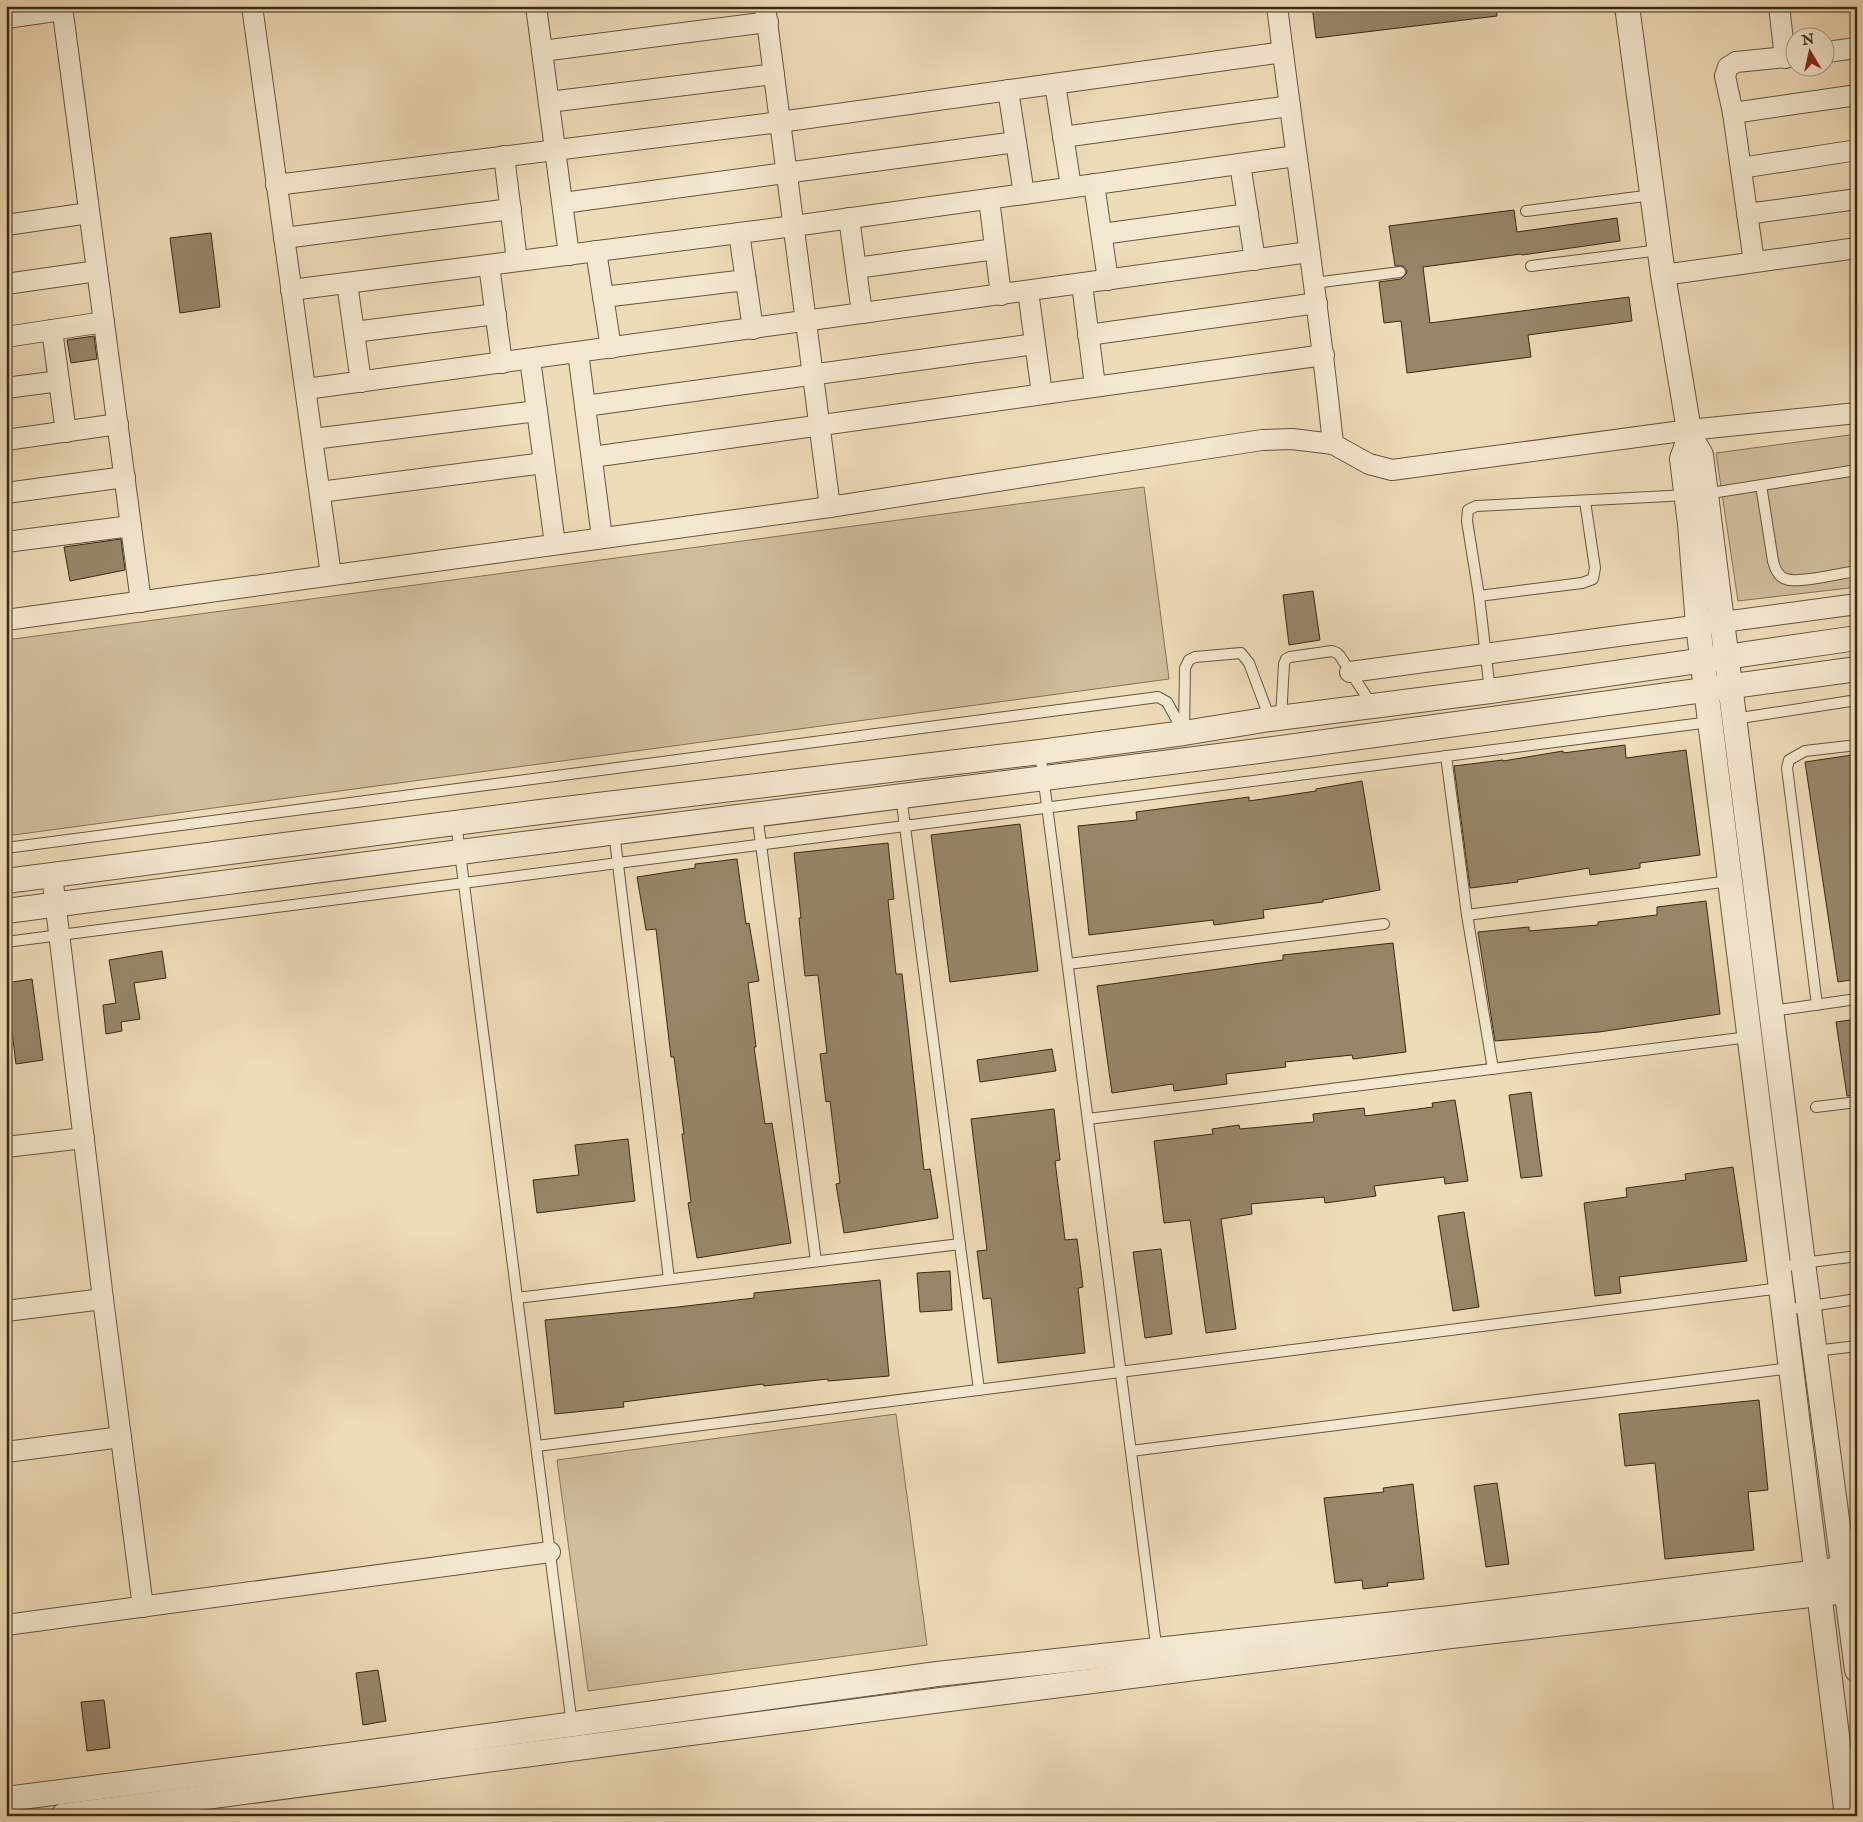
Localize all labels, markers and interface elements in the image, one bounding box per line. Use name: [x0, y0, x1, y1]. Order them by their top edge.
north arrow: [1786, 28, 1836, 78]
text: N: [1800, 30, 1816, 50]

